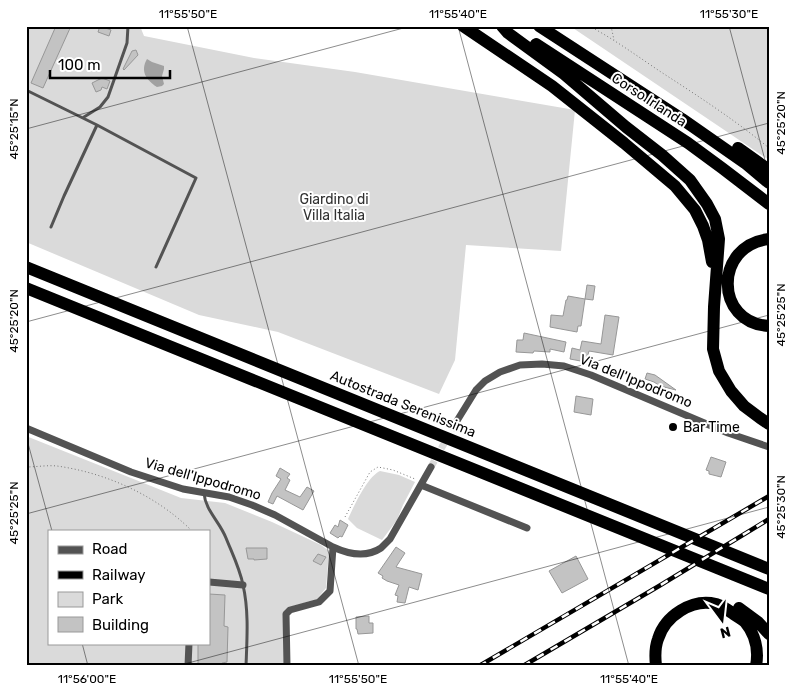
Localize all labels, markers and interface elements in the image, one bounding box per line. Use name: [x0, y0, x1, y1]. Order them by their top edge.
text: 11°55'50"E: [159, 7, 217, 21]
text: 11°55'40"E: [429, 7, 487, 21]
text: 11°55'30"E: [700, 7, 758, 21]
scale bar: [50, 48, 170, 80]
text: 100 m: [58, 56, 100, 74]
street label: Corso Irlanda: [608, 69, 690, 131]
text: 45°25'20"N: [774, 91, 788, 155]
text: 45°25'15"N: [7, 98, 21, 160]
park label: Giardino di Villa Italia: [299, 191, 369, 224]
text: 45°25'25"N: [774, 283, 788, 347]
text: 45°25'20"N: [7, 289, 21, 353]
street label: Via dell'Ippodromo: [577, 351, 695, 411]
street label: Autostrada Serenissima: [328, 367, 478, 441]
place label: Bar Time: [683, 419, 740, 436]
marker: Bar Time: [667, 421, 679, 433]
street label: Via dell'Ippodromo: [143, 454, 263, 504]
text: 45°25'30"N: [774, 475, 788, 539]
text: 45°25'25"N: [7, 481, 21, 545]
legend: [48, 530, 210, 644]
text: Road: [92, 540, 128, 558]
text: Railway: [92, 566, 146, 584]
text: Park: [92, 590, 123, 608]
north arrow: [698, 594, 748, 644]
text: Building: [92, 616, 149, 634]
text: N: [718, 623, 732, 642]
text: 11°56'00"E: [58, 672, 116, 686]
text: 11°55'50"E: [329, 672, 387, 686]
text: 11°55'40"E: [600, 672, 658, 686]

